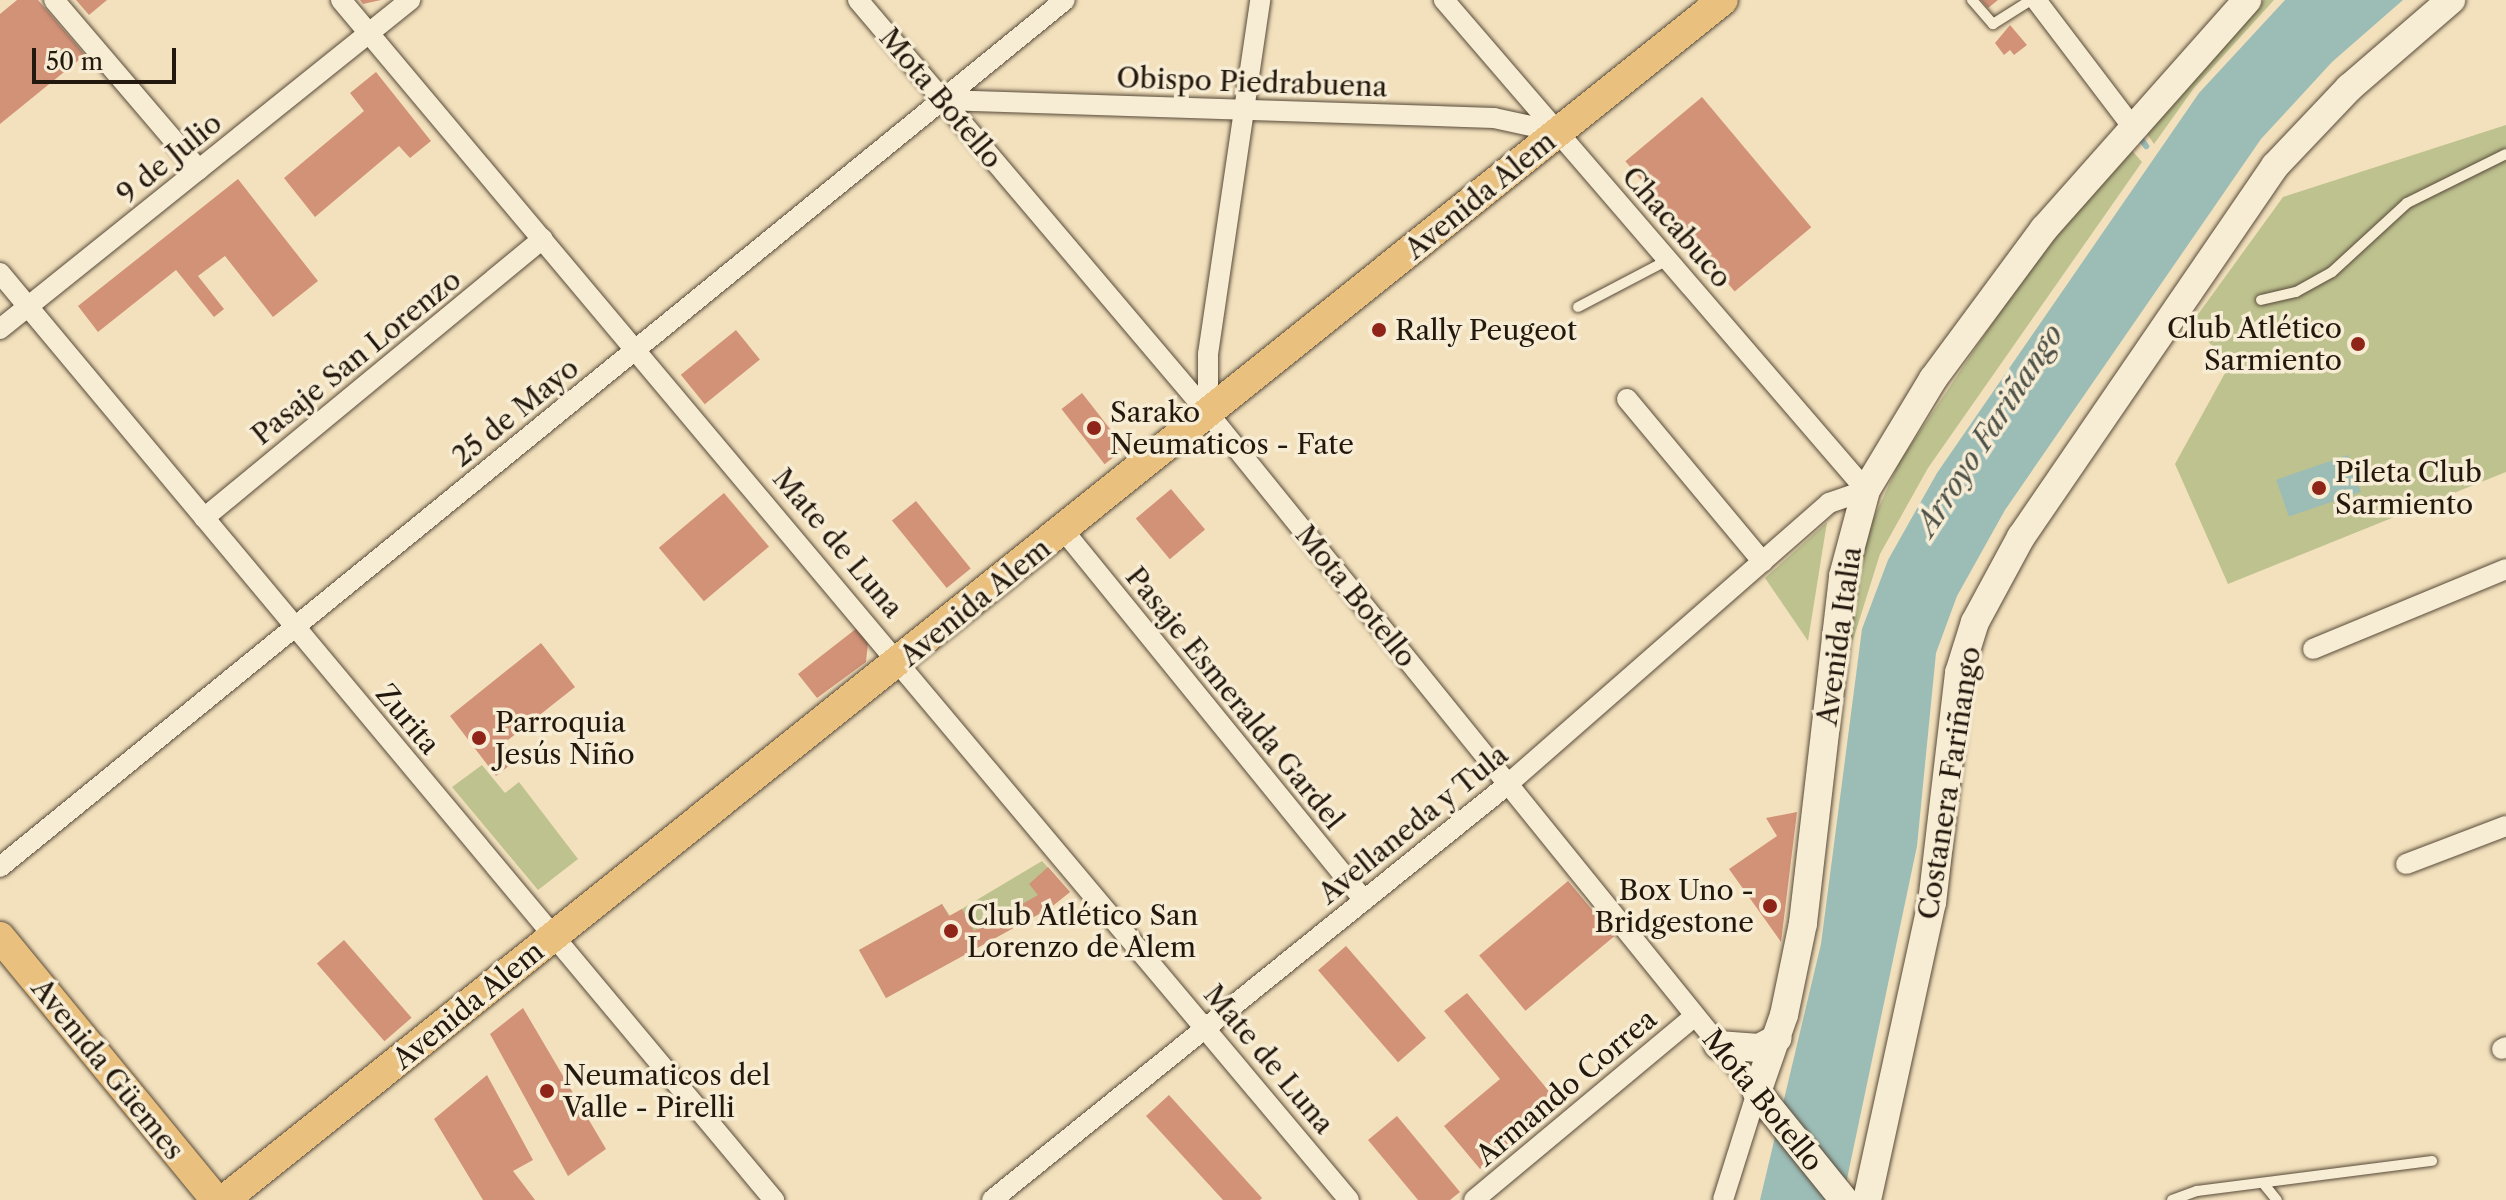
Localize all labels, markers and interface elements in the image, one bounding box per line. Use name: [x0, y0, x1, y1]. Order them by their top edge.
street label: Mota Botello: [873, 21, 1009, 175]
scale bar: [36, 32, 180, 82]
text: 50 m: [46, 47, 103, 76]
street label: Obispo Piedrabuena: [1116, 60, 1388, 104]
street label: 9 de Julio: [110, 106, 228, 210]
street label: Avenida Alem: [1397, 124, 1563, 266]
street label: Chacabuco: [1615, 160, 1739, 294]
street label: Pasaje San Lorenzo: [245, 262, 467, 452]
place label: Club Atlético Sarmiento: [2166, 311, 2342, 377]
place label: Rally Peugeot: [1395, 313, 1578, 347]
water label: Arroyo Fariñango: [1908, 318, 2072, 542]
marker: Rally Peugeot: [1370, 321, 1388, 339]
marker: Club Atlético Sarmiento: [2349, 335, 2367, 353]
street label: 25 de Mayo: [445, 351, 585, 473]
place label: Sarako Neumaticos - Fate: [1110, 395, 1354, 461]
marker: Sarako Neumaticos - Fate: [1085, 419, 1103, 437]
place label: Pileta Club Sarmiento: [2335, 455, 2482, 521]
street label: Mate de Luna: [766, 462, 910, 624]
marker: Pileta Club Sarmiento: [2310, 479, 2328, 497]
street label: Mota Botello: [1289, 518, 1423, 674]
street label: Avenida Alem: [892, 531, 1058, 673]
street label: Avenida Italia: [1810, 544, 1868, 728]
street label: Pasaje Esmeralda Gardel: [1119, 560, 1351, 836]
street label: Costanera Fariñango: [1911, 644, 1987, 922]
street label: Zurita: [369, 677, 447, 761]
place label: Parroquia Jesús Niño: [495, 705, 635, 771]
marker: Parroquia Jesús Niño: [470, 729, 488, 747]
street label: Avellaneda y Tula: [1311, 737, 1515, 911]
place label: Box Uno - Bridgestone: [1595, 873, 1754, 939]
marker: Box Uno - Bridgestone: [1761, 897, 1779, 915]
place label: Club Atlético San Lorenzo de Alem: [967, 898, 1200, 964]
marker: Club Atlético San Lorenzo de Alem: [942, 922, 960, 940]
street label: Avenida Alem: [385, 934, 551, 1076]
street label: Avenida Güemes: [25, 972, 191, 1166]
street label: Mate de Luna: [1197, 978, 1341, 1140]
street label: Armando Correa: [1469, 1002, 1663, 1172]
street label: Mota Botello: [1696, 1022, 1830, 1178]
place label: Neumaticos del Valle - Pirelli: [563, 1058, 770, 1124]
marker: Neumaticos del Valle - Pirelli: [538, 1082, 556, 1100]

